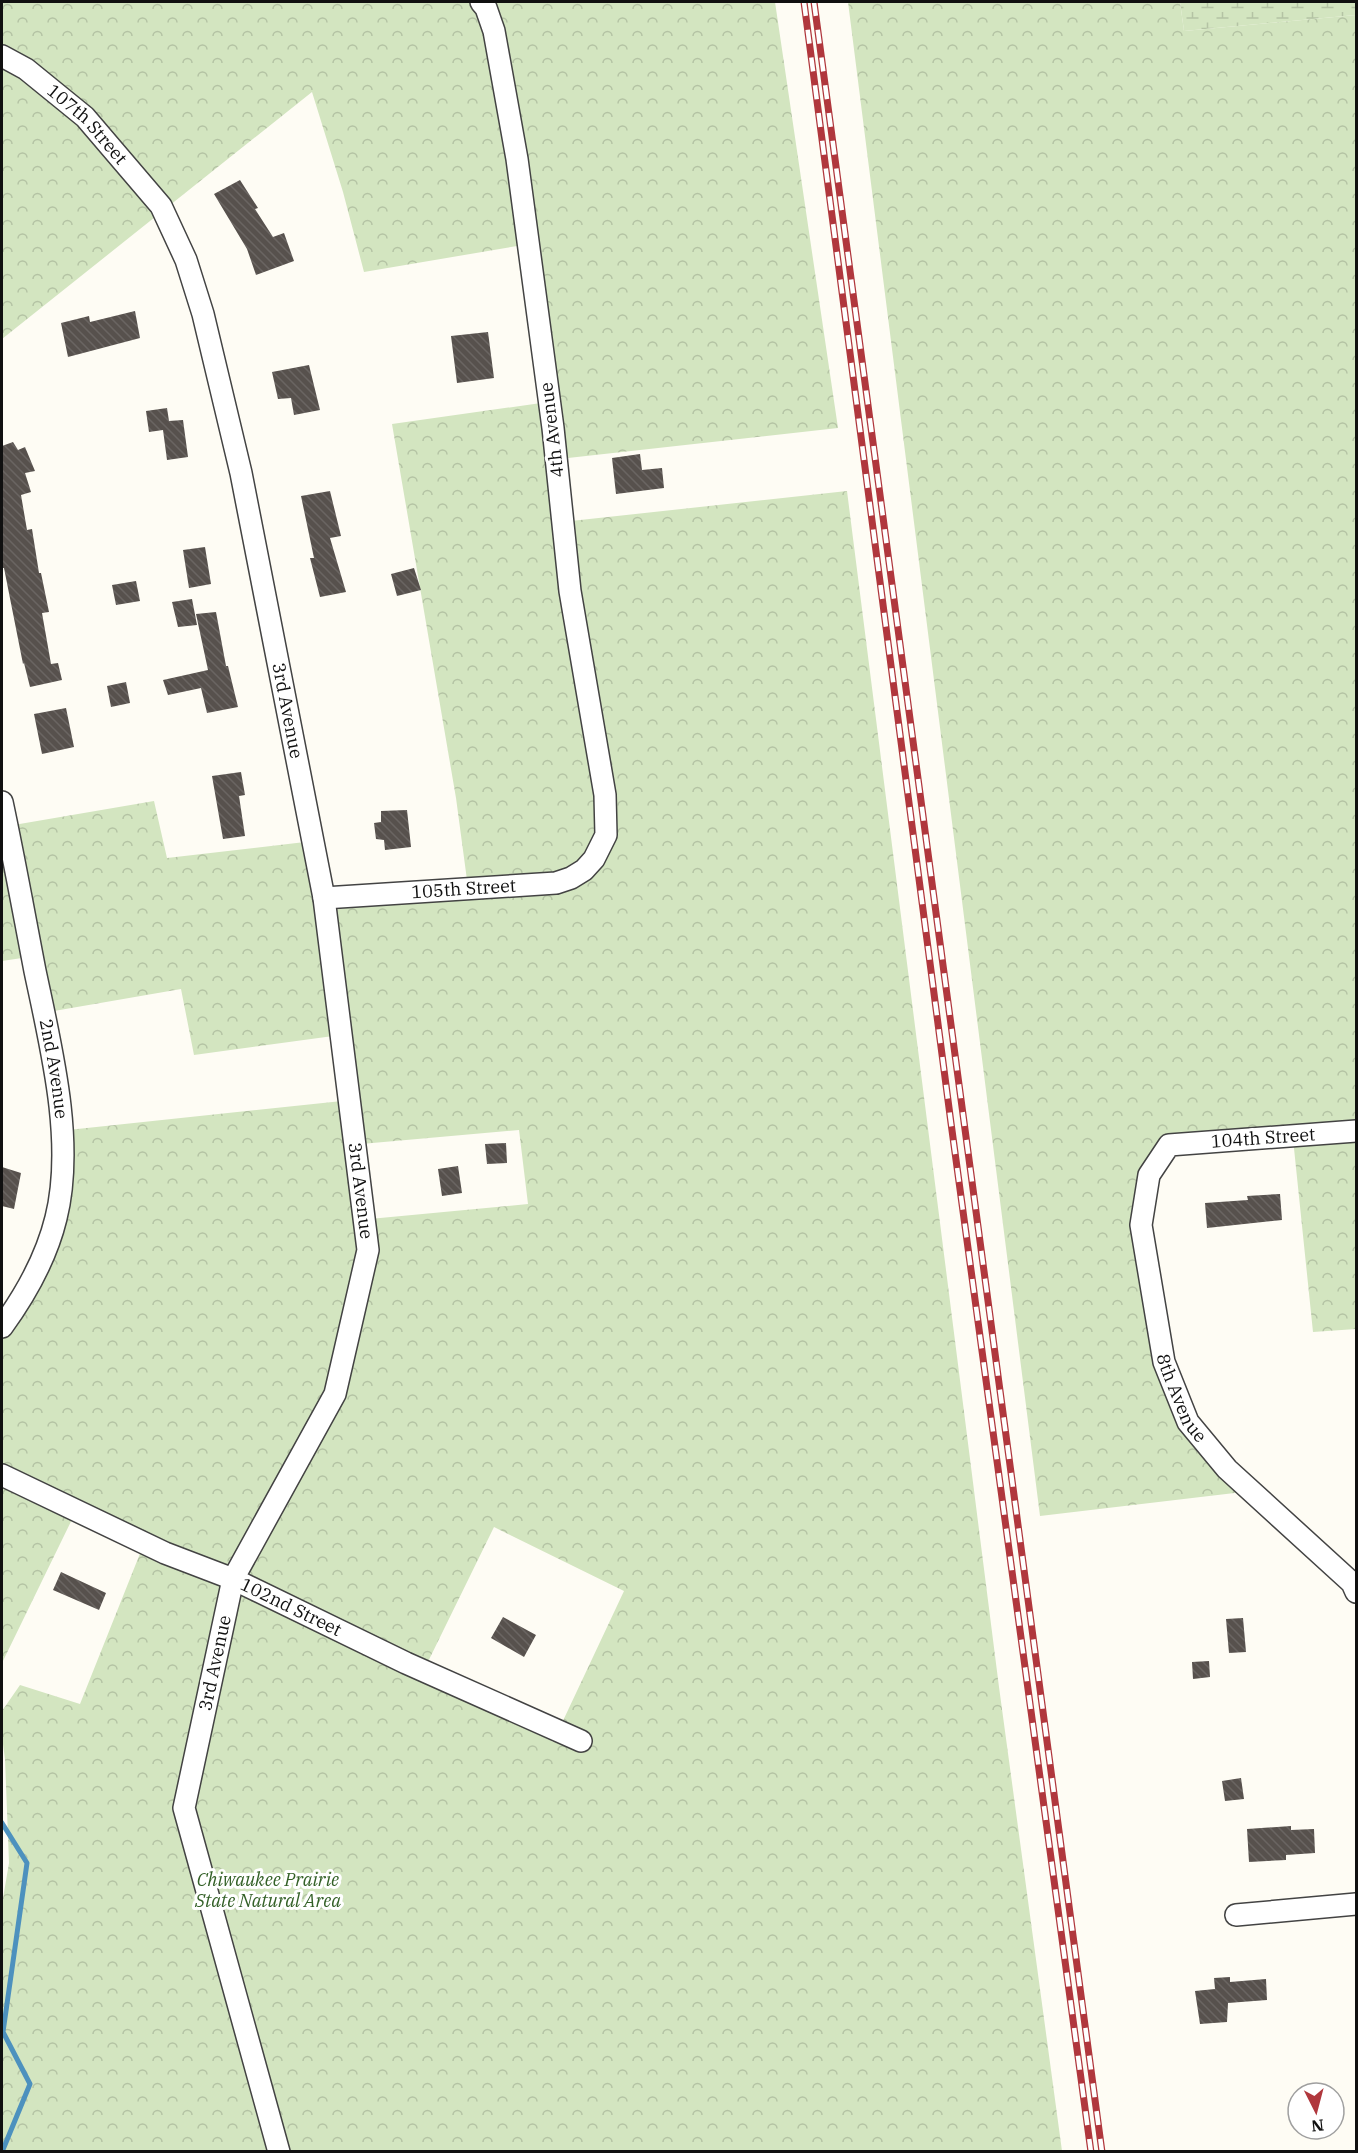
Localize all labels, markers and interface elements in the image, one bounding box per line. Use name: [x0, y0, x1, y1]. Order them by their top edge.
street label: 107th Street: [43, 79, 132, 169]
street label: 4th Avenue: [534, 381, 569, 479]
street label: 3rd Avenue: [267, 660, 308, 760]
street label: 105th Street: [411, 874, 517, 903]
street label: 2nd Avenue: [35, 1017, 73, 1120]
street label: 104th Street: [1210, 1122, 1316, 1153]
street label: 3rd Avenue: [344, 1141, 379, 1240]
street label: 8th Avenue: [1152, 1352, 1212, 1447]
street label: 102nd Street: [237, 1572, 346, 1641]
street label: 3rd Avenue: [193, 1613, 236, 1713]
park label: Chiwaukee Prairie State Natural Area: [194, 1868, 341, 1912]
north arrow: [1286, 2081, 1346, 2141]
text: N: [1310, 2115, 1325, 2137]

